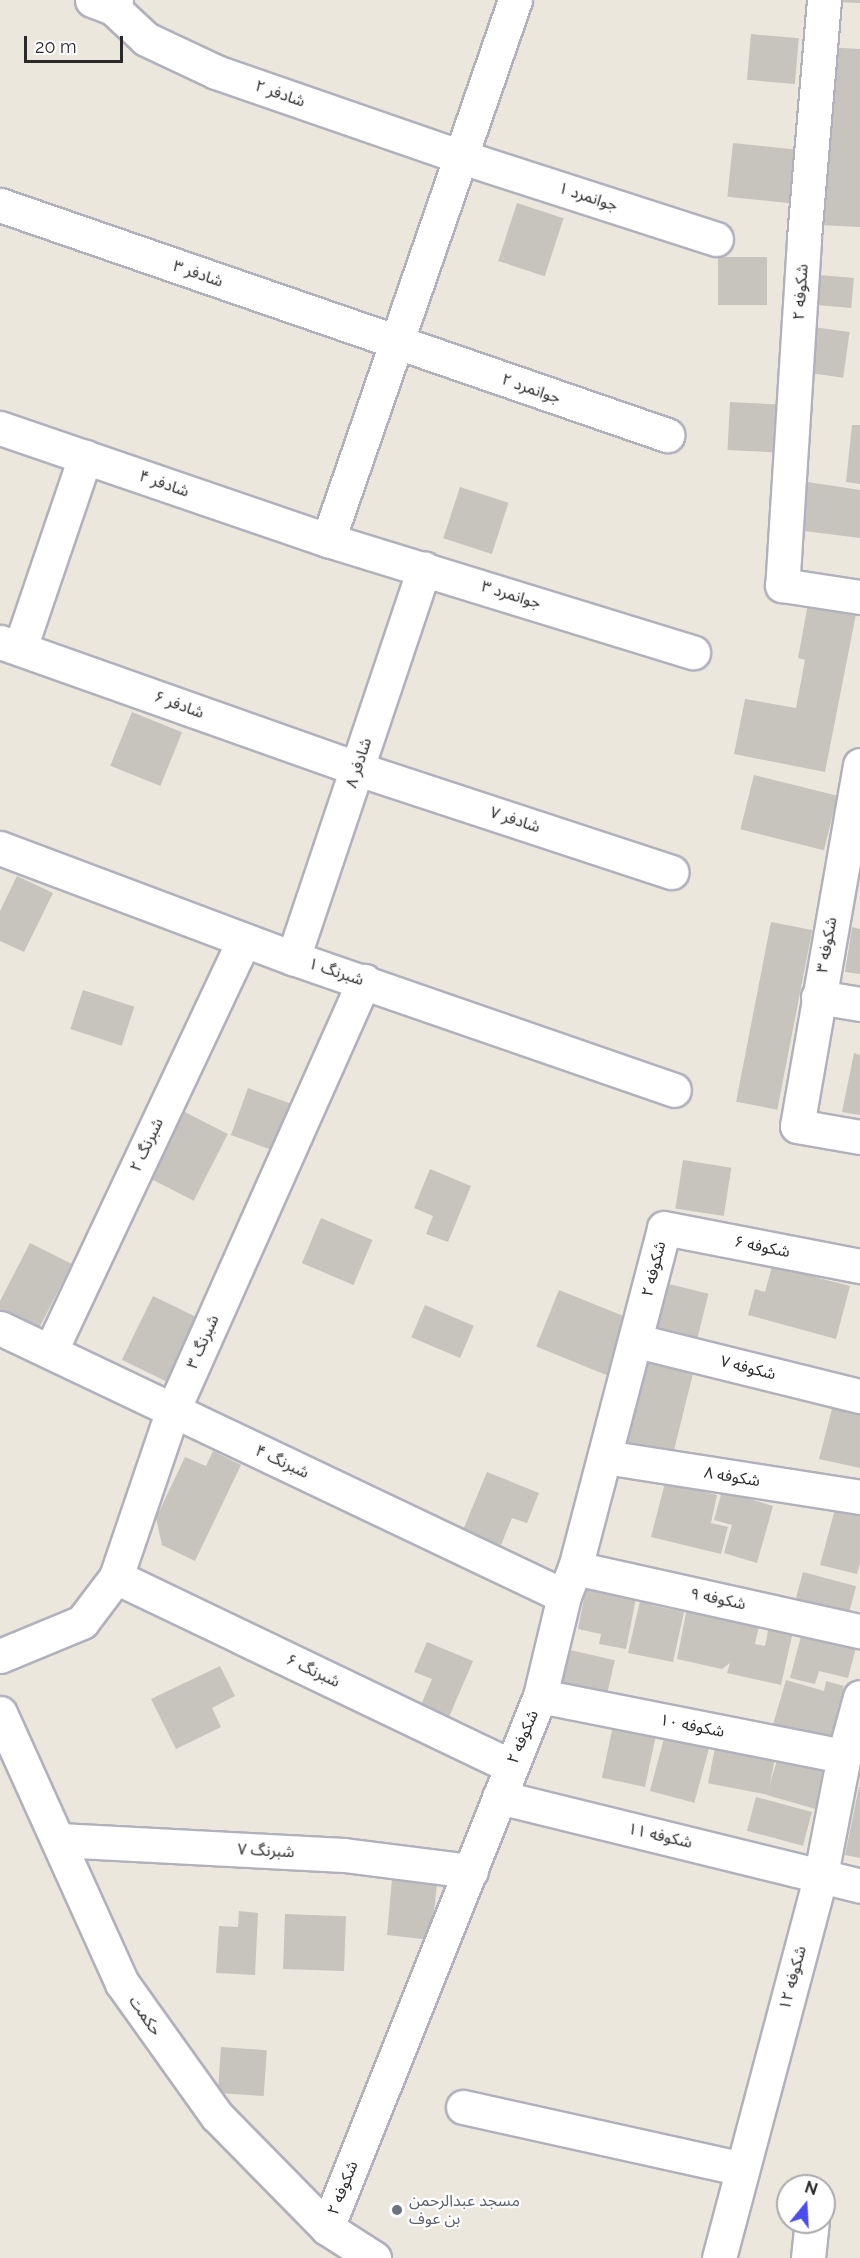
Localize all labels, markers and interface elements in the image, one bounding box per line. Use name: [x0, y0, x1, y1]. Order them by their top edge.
scale bar: [27, 24, 126, 62]
text: 20 m: [35, 36, 77, 57]
street label: شادفر ۲: [253, 77, 307, 111]
street label: جوانمرد ۱: [556, 178, 620, 216]
street label: شادفر ۳: [171, 257, 225, 291]
street label: شکوفه ۲: [789, 263, 813, 321]
street label: جوانمرد ۲: [499, 370, 563, 408]
street label: شادفر ۴: [137, 467, 191, 501]
street label: جوانمرد ۳: [479, 577, 543, 613]
street label: شادفر ۶: [151, 687, 207, 723]
street label: شادفر ۸: [342, 736, 376, 790]
street label: شادفر ۷: [488, 803, 542, 837]
street label: شکوفه ۳: [813, 916, 841, 974]
street label: شبرنگ ۱: [306, 954, 366, 990]
street label: شبرنگ ۲: [126, 1115, 168, 1175]
street label: شکوفه ۶: [732, 1232, 792, 1262]
street label: شکوفه ۲: [638, 1239, 670, 1299]
street label: شبرنگ ۳: [183, 1312, 223, 1372]
street label: شکوفه ۷: [718, 1352, 778, 1384]
street label: شبرنگ ۴: [252, 1441, 312, 1483]
street label: شکوفه ۸: [703, 1463, 761, 1491]
street label: شکوفه ۹: [688, 1584, 748, 1614]
street label: شبرنگ ۶: [283, 1650, 343, 1692]
street label: شکوفه ۲: [503, 1707, 543, 1767]
street label: شکوفه ۱۰: [658, 1710, 726, 1742]
street label: شکوفه ۱۱: [626, 1819, 694, 1853]
street label: شبرنگ ۷: [237, 1840, 295, 1862]
street label: شکوفه ۱۲: [775, 1944, 811, 2012]
street label: حکمت: [124, 1992, 166, 2040]
street label: شکوفه ۲: [324, 2158, 362, 2218]
north arrow: [776, 2174, 836, 2234]
text: N: [802, 2177, 820, 2199]
place label: مسجد عبدالرحمن بن عوف: [409, 2191, 520, 2229]
marker: مسجد عبدالرحمن بن عوف: [390, 2203, 404, 2217]

